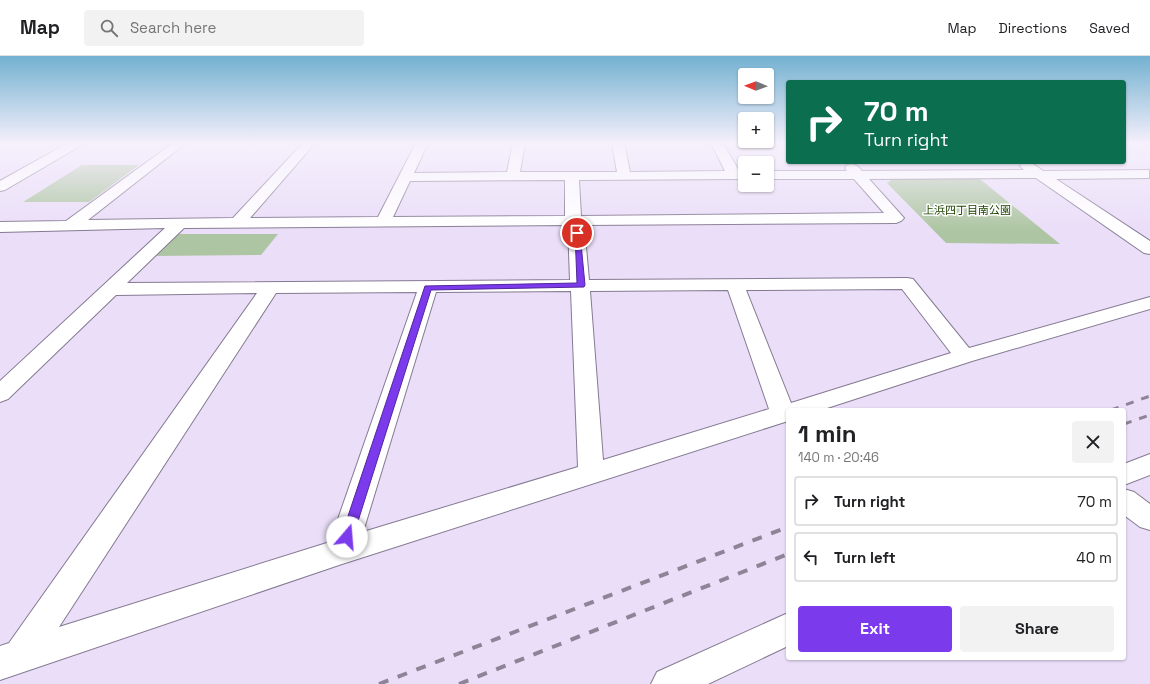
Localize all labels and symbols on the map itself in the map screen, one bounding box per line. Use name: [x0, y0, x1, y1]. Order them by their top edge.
north arrow: [738, 68, 774, 104]
park label: 上浜四丁目南公園: [923, 203, 1011, 217]
pin: [560, 216, 594, 250]
position arrow: [326, 516, 368, 558]

